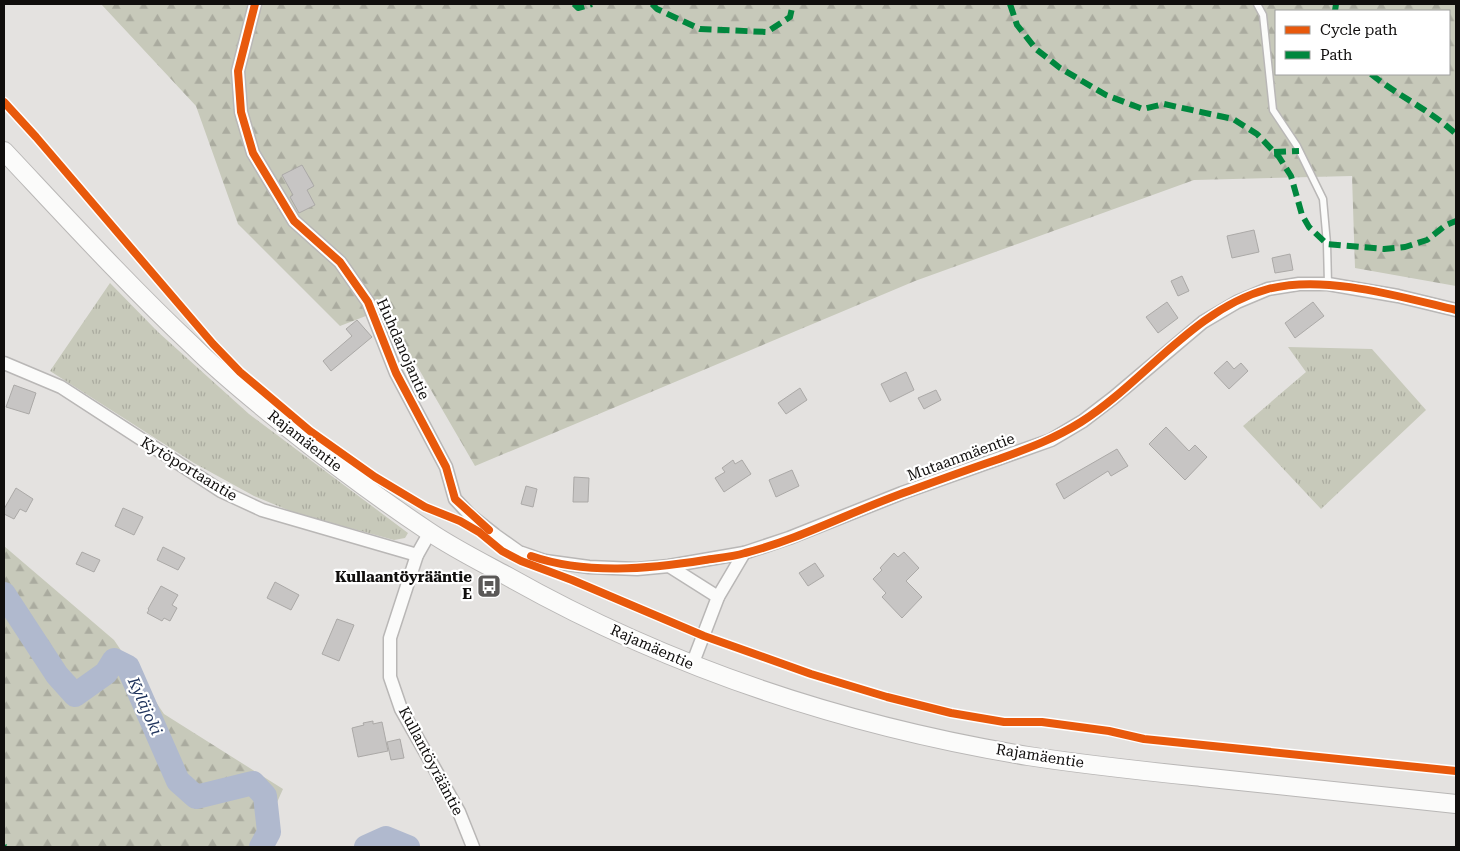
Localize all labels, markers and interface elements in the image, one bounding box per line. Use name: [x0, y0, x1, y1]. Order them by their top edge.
legend: [1275, 10, 1450, 75]
text: Cycle path: [1320, 21, 1398, 39]
text: Path: [1320, 46, 1353, 64]
street label: Huhdanojantie: [373, 296, 433, 402]
street label: Rajamäentie: [264, 406, 346, 476]
street label: Mutaanmäentie: [905, 429, 1017, 485]
street label: Kytöportaantie: [137, 433, 241, 505]
place label: Kullaantöyrääntie E: [335, 568, 472, 603]
bus stop icon: Kullaantöyrääntie E: [476, 573, 502, 599]
street label: Rajamäentie: [608, 621, 696, 673]
water label: Kyläjoki: [123, 673, 166, 738]
street label: Kullantöyrääntie: [395, 704, 467, 818]
street label: Rajamäentie: [995, 740, 1085, 772]

